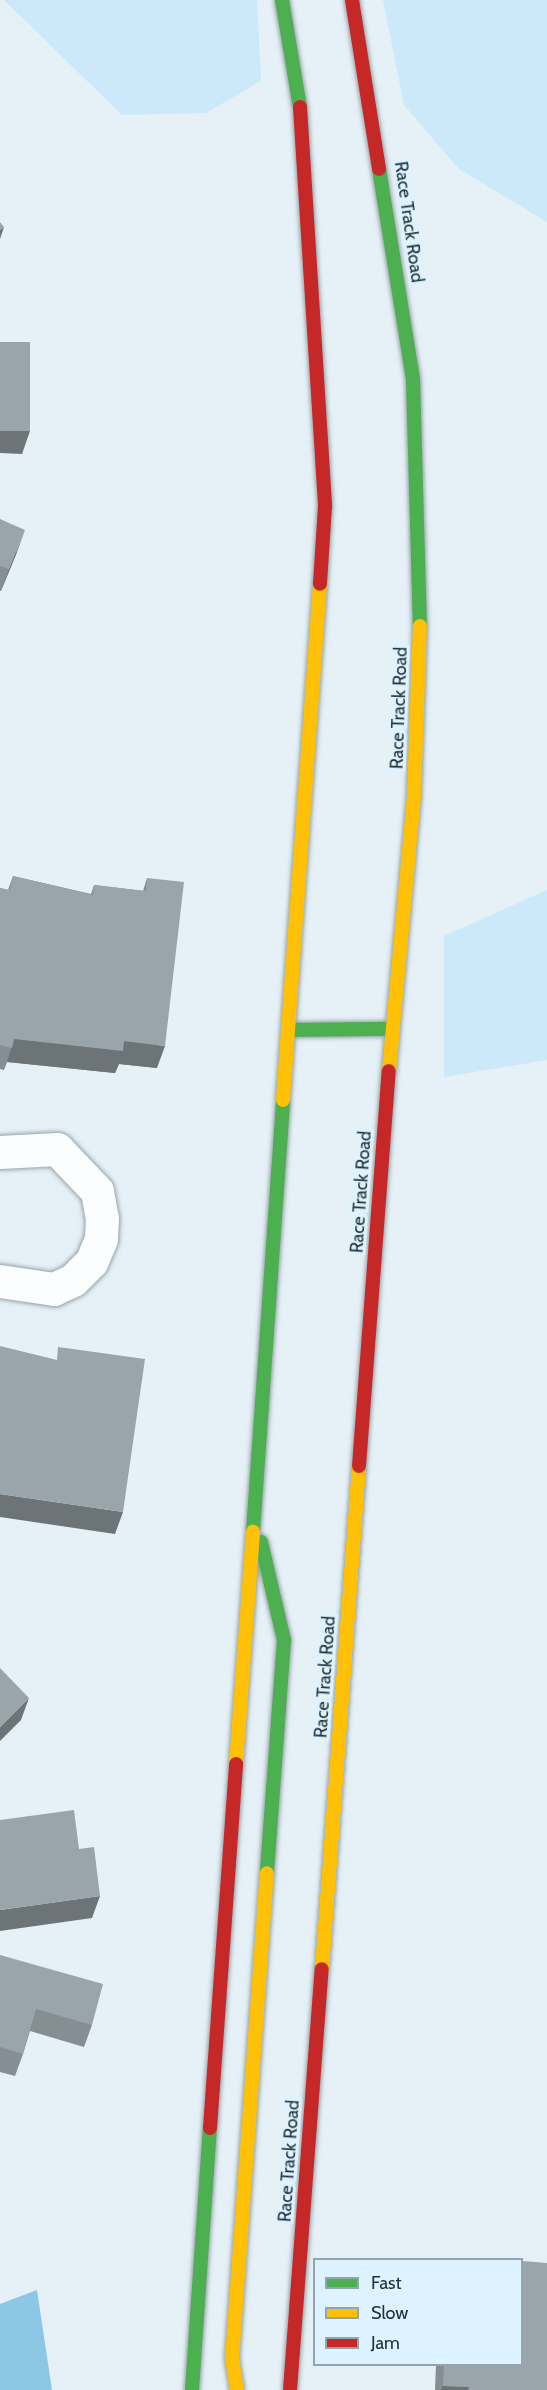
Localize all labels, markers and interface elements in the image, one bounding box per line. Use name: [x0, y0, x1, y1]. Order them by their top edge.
street label: Race Track Road: [390, 160, 428, 284]
street label: Race Track Road: [386, 647, 412, 769]
street label: Race Track Road: [346, 1130, 376, 1254]
street label: Race Track Road: [310, 1615, 340, 1739]
street label: Race Track Road: [274, 2099, 304, 2223]
legend: [313, 2258, 523, 2366]
text: Fast: [371, 2272, 402, 2294]
text: Slow: [371, 2302, 408, 2324]
text: Jam: [371, 2332, 400, 2354]

